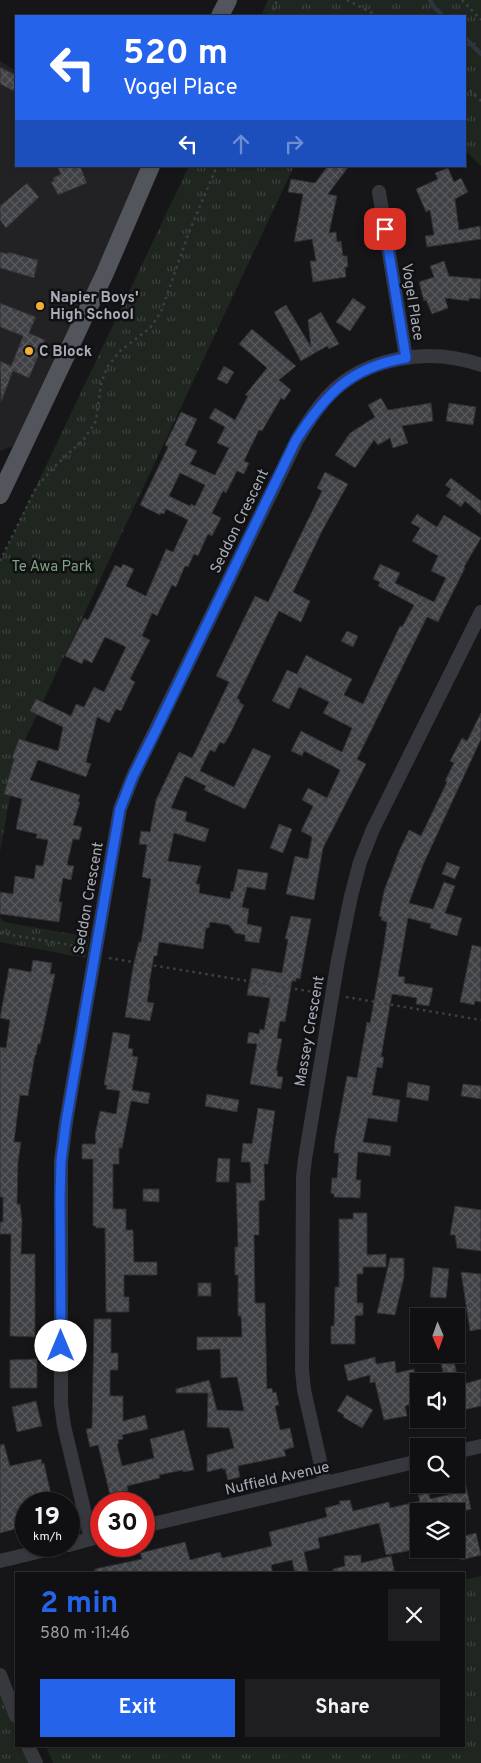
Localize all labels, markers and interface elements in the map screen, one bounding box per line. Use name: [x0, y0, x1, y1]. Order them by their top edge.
text: 520 m: [123, 32, 228, 76]
icon: left: [40, 35, 105, 100]
text: Vogel Place: [123, 75, 237, 102]
icon: left: [174, 130, 202, 158]
icon: ahead: [227, 130, 255, 158]
icon: right: [280, 130, 308, 158]
pin: [364, 208, 406, 250]
icon: arrive: [371, 215, 399, 243]
street label: Vogel Place: [396, 262, 427, 342]
place label: Napier Boys' High School: [50, 289, 139, 325]
marker: Napier Boys' High School: [34, 300, 46, 312]
place label: C Block: [39, 343, 92, 362]
marker: C Block: [23, 345, 35, 357]
street label: Seddon Crescent: [207, 466, 274, 577]
park label: Te Awa Park: [11, 558, 93, 577]
street label: Seddon Crescent: [70, 841, 109, 956]
street label: Massey Crescent: [291, 974, 330, 1088]
north arrow: [410, 1308, 465, 1362]
map controls: [410, 1308, 465, 1558]
position arrow: [34, 1319, 86, 1371]
button: sound: [410, 1373, 465, 1428]
button: search: [410, 1438, 465, 1493]
street label: Nuffield Avenue: [223, 1458, 331, 1501]
speed limit sign: 30: [90, 1492, 155, 1557]
text: 19: [35, 1502, 60, 1534]
button: layers: [410, 1503, 465, 1558]
text: km/h: [33, 1529, 62, 1545]
text: 2 min: [40, 1586, 118, 1623]
button: close: [388, 1589, 440, 1641]
text: 580 m · 11:46: [40, 1624, 130, 1644]
button: Exit: [40, 1679, 235, 1737]
button: Share: [245, 1679, 440, 1737]

